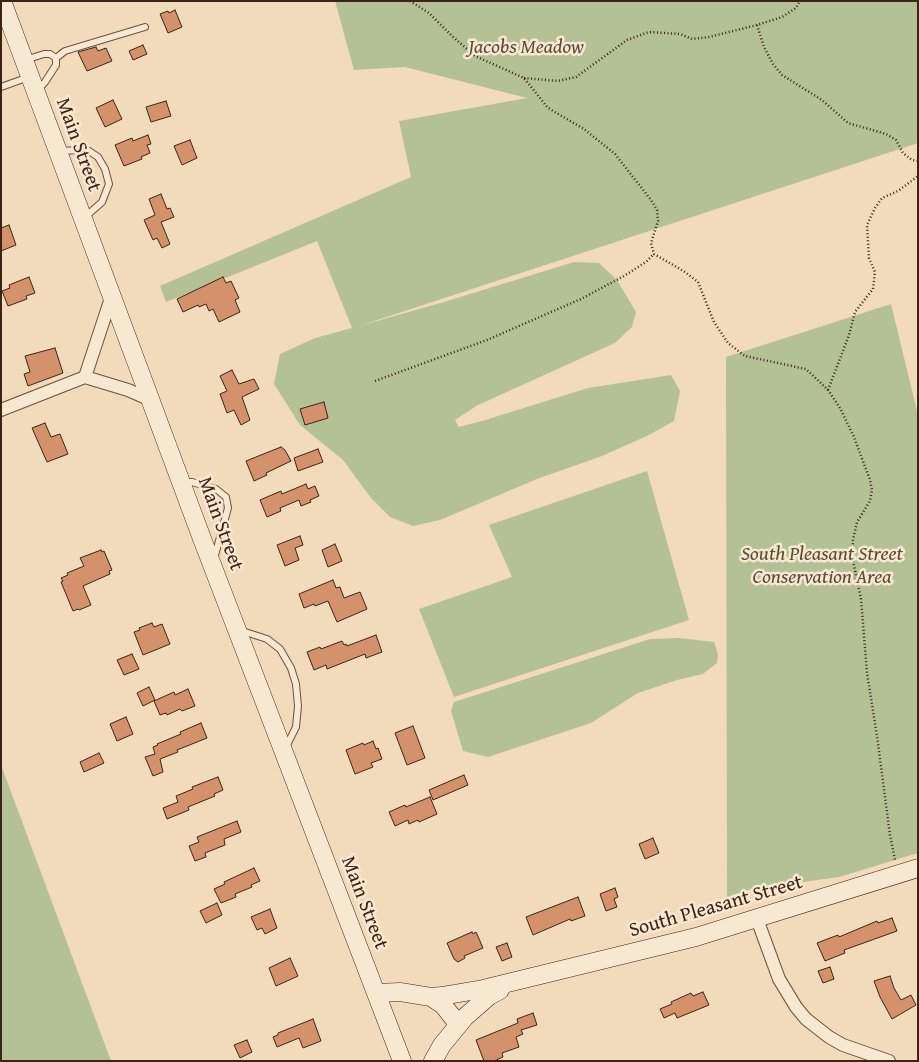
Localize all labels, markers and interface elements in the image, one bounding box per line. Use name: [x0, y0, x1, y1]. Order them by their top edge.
park label: Jacobs Meadow: [468, 36, 584, 60]
street label: Main Street: [50, 95, 106, 195]
street label: Main Street: [192, 474, 248, 574]
park label: South Pleasant Street Conservation Area: [741, 543, 903, 590]
street label: Main Street: [335, 853, 393, 953]
street label: South Pleasant Street: [626, 871, 806, 943]

